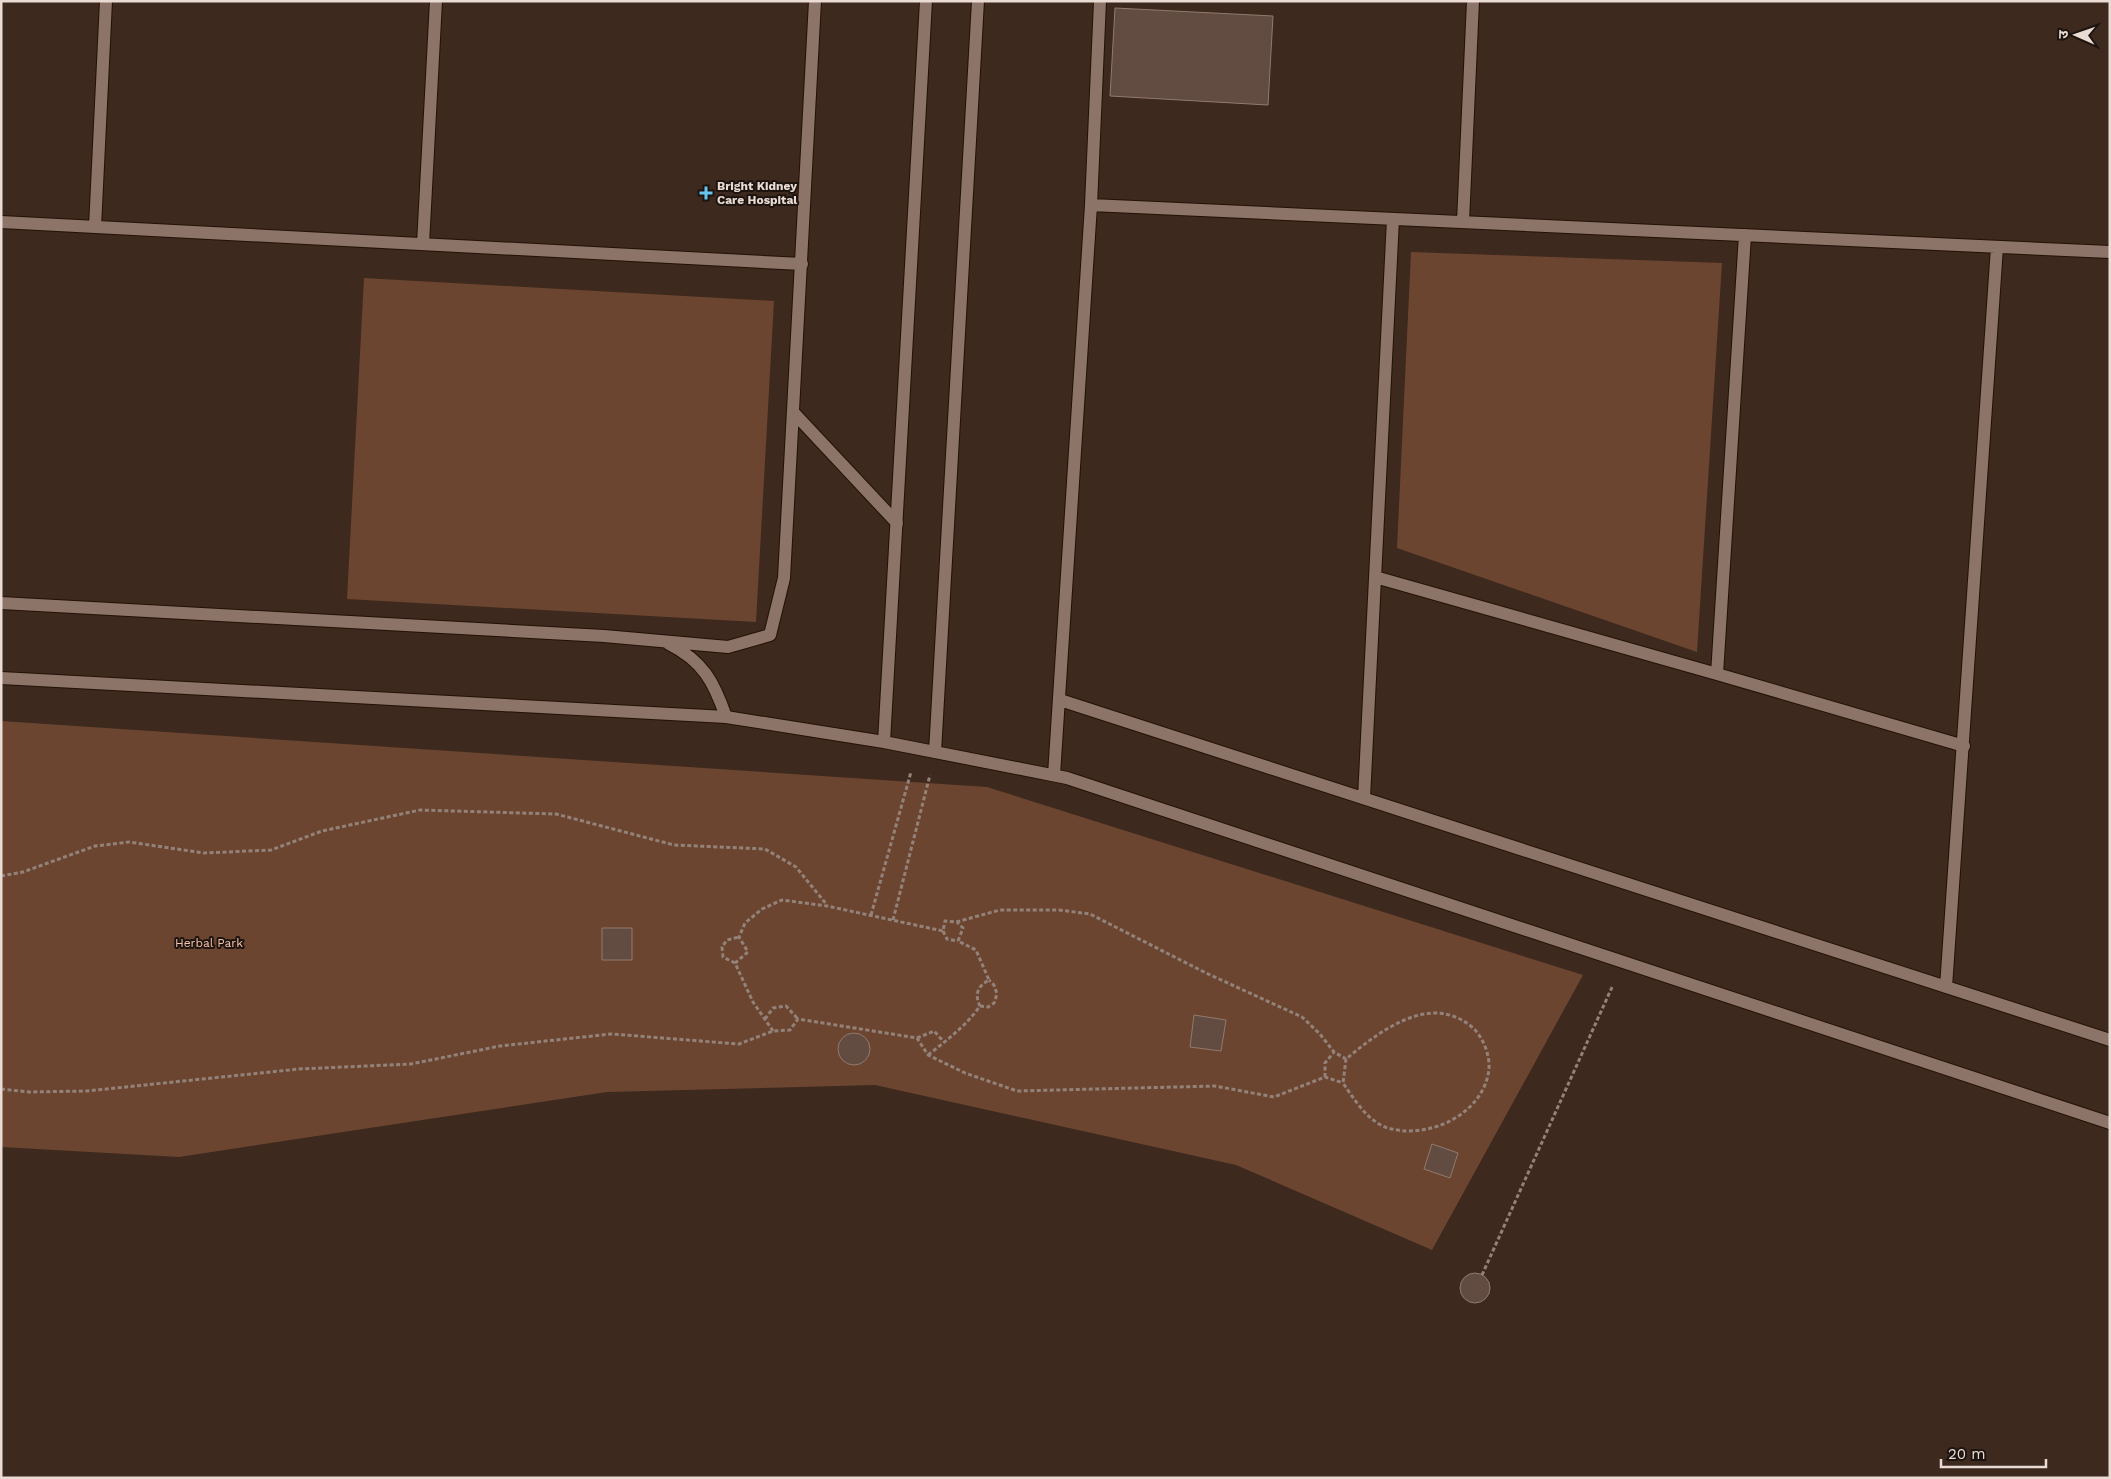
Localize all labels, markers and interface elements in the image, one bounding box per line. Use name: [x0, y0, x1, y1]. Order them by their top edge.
north arrow: [2051, 10, 2101, 60]
text: उ: [2055, 29, 2071, 39]
place label: Bright Kidney Care Hospital: [717, 179, 797, 207]
marker: Bright Kidney Care Hospital: [699, 186, 713, 200]
park label: Herbal Park: [175, 936, 243, 950]
scale bar: [1941, 1436, 2046, 1468]
text: 20 m: [1948, 1445, 1986, 1463]

